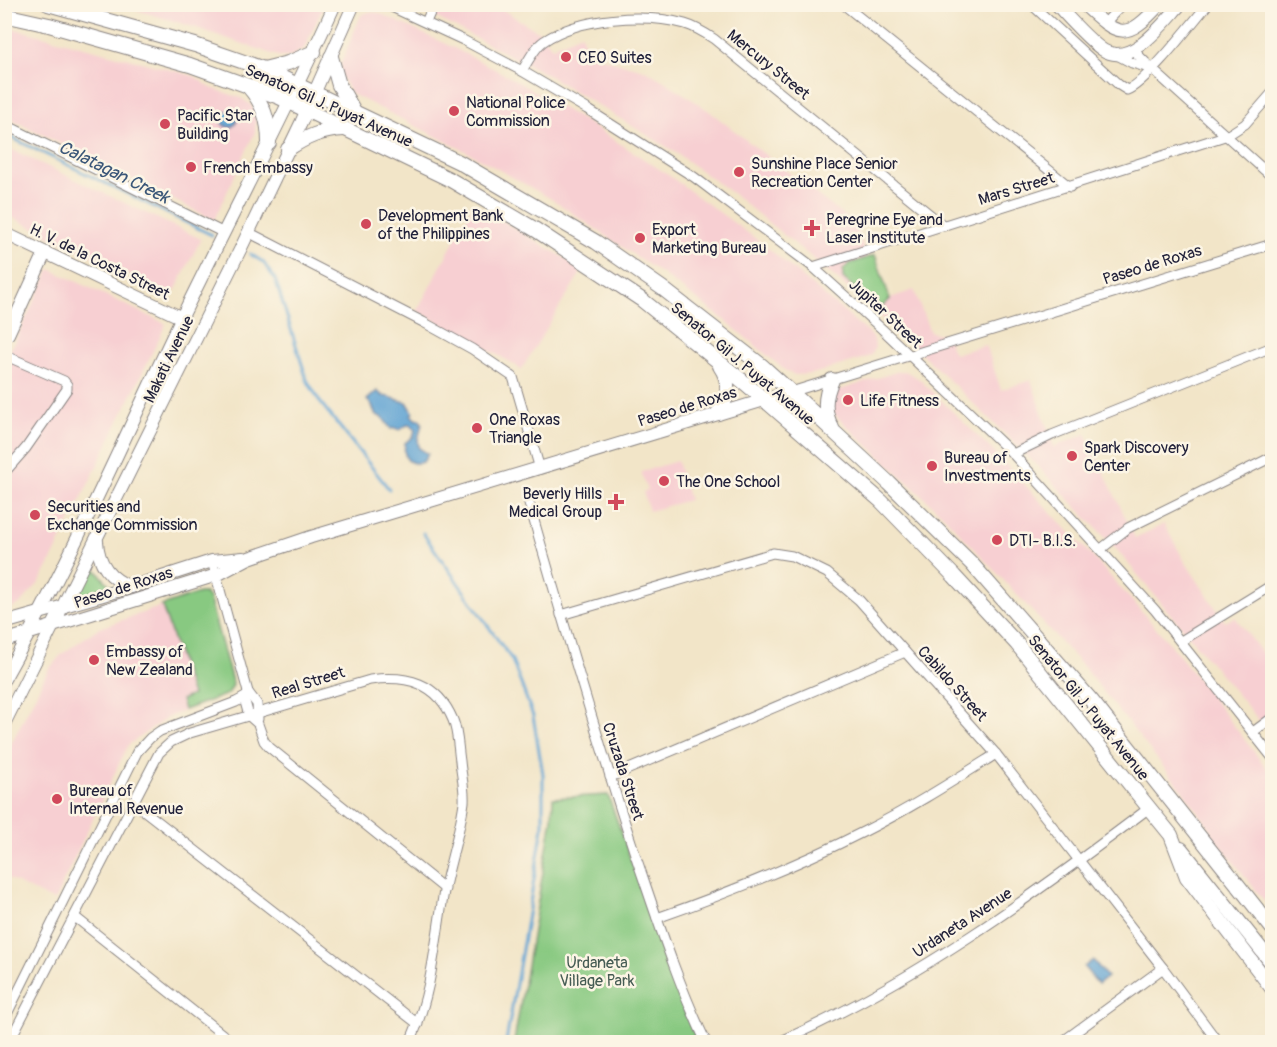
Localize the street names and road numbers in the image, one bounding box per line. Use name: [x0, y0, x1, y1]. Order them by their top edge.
street label: Mercury Street: [723, 25, 814, 105]
street label: Senator Gil J. Puyat Avenue: [242, 60, 416, 152]
street label: Mars Street: [976, 168, 1057, 210]
street label: H. V. de la Costa Street: [26, 219, 173, 305]
street label: Paseo de Roxas: [1100, 240, 1204, 289]
street label: Jupiter Street: [844, 275, 927, 353]
street label: Senator Gil J. Puyat Avenue: [666, 298, 818, 430]
street label: Makati Avenue: [139, 312, 199, 406]
street label: Paseo de Roxas: [635, 382, 739, 431]
street label: Paseo de Roxas: [72, 563, 175, 613]
street label: Senator Gil J. Puyat Avenue: [1023, 631, 1153, 785]
street label: Cabildo Street: [913, 642, 992, 726]
street label: Real Street: [269, 662, 348, 704]
street label: Cruzada Street: [598, 720, 648, 823]
street label: Urdaneta Avenue: [909, 883, 1016, 962]

